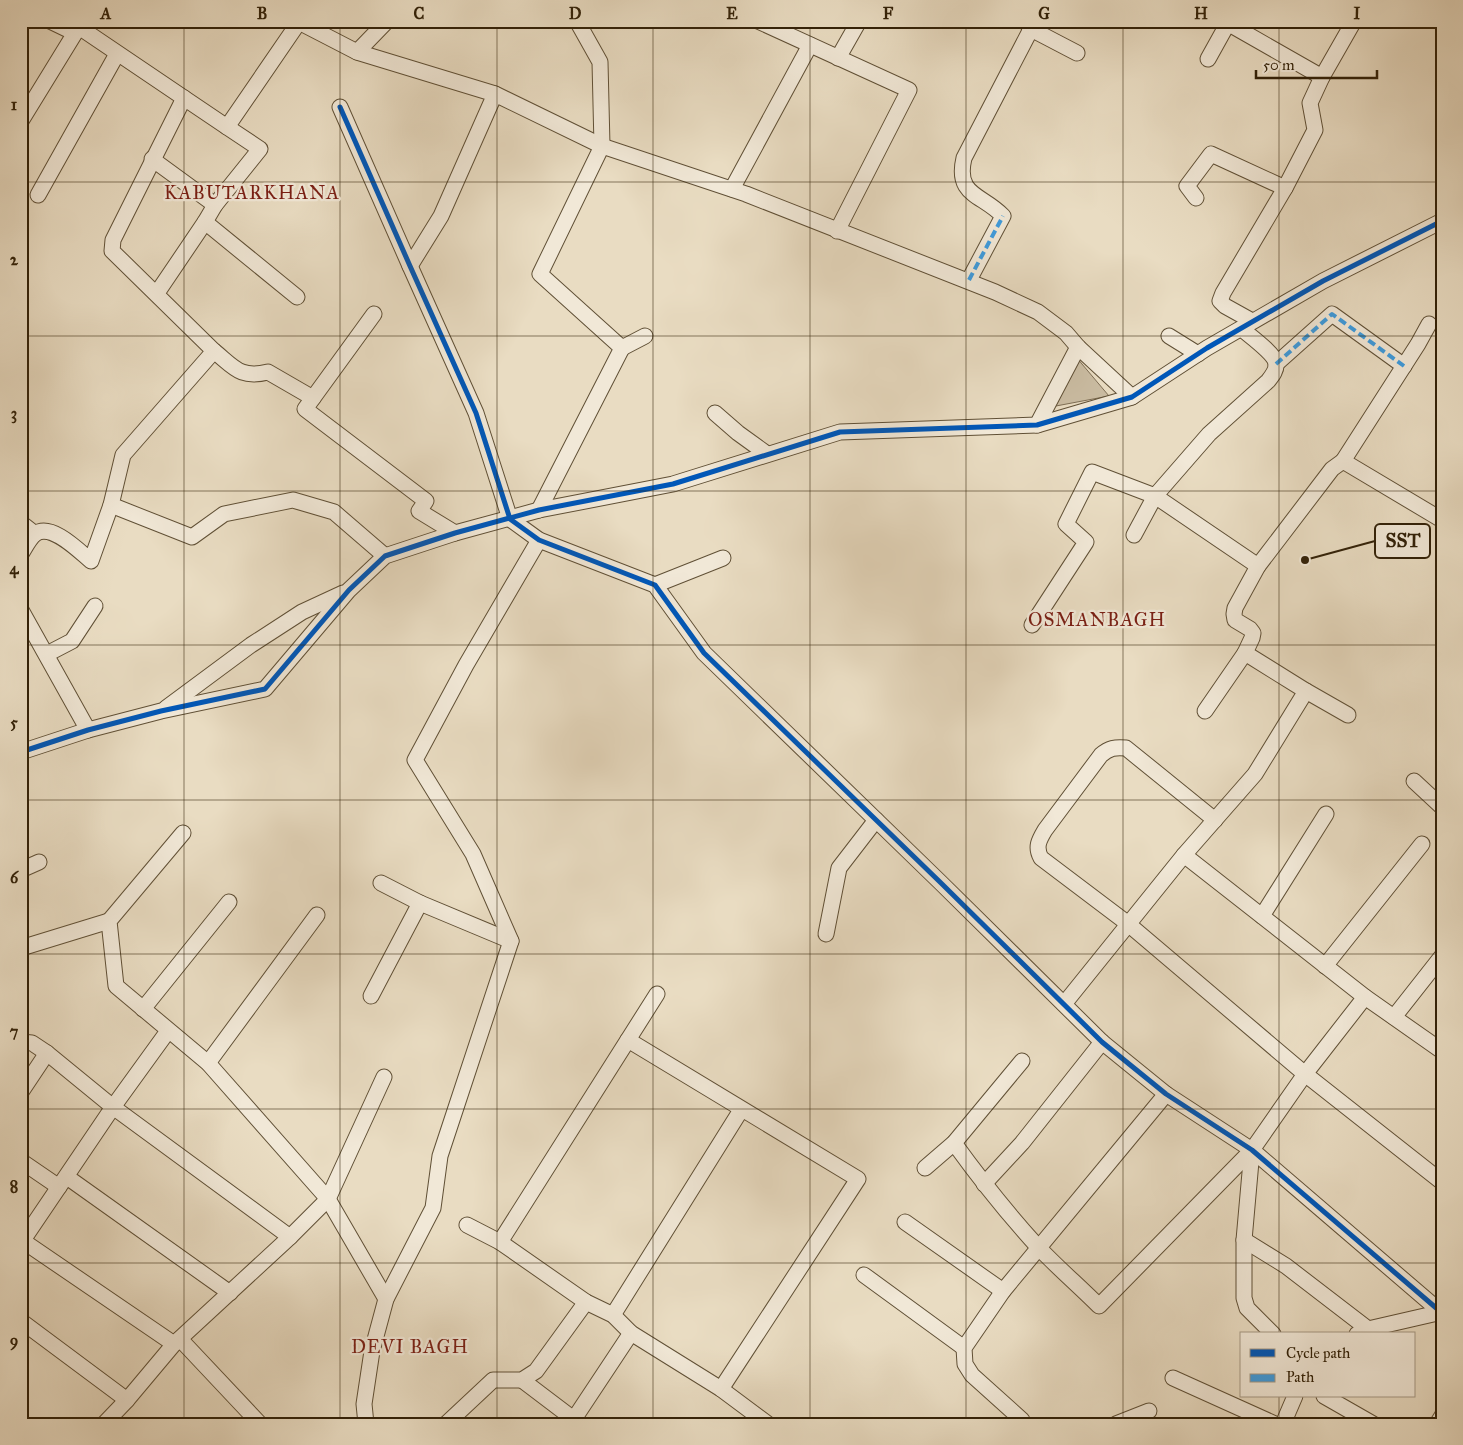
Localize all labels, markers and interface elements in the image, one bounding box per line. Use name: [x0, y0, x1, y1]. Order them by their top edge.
text: A: [100, 4, 112, 23]
text: B: [257, 4, 267, 23]
text: C: [414, 4, 425, 23]
text: D: [569, 4, 582, 23]
text: E: [726, 4, 738, 23]
text: F: [883, 4, 894, 23]
text: G: [1038, 4, 1050, 23]
text: H: [1194, 4, 1208, 23]
text: I: [1354, 4, 1361, 23]
scale bar: [1256, 48, 1377, 80]
text: 50 m: [1263, 56, 1295, 74]
text: 1: [11, 95, 18, 114]
district label: KABUTARKHANA: [164, 181, 340, 204]
text: 2: [10, 250, 19, 269]
text: 3: [11, 404, 17, 424]
callout: SST: [1375, 524, 1430, 558]
text: SST: [1386, 529, 1420, 552]
text: 4: [10, 559, 20, 579]
district label: OSMANBAGH: [1028, 608, 1166, 631]
text: 5: [10, 713, 18, 732]
text: 6: [10, 868, 19, 887]
text: 7: [10, 1022, 19, 1041]
text: 8: [10, 1177, 18, 1196]
text: 9: [10, 1331, 18, 1351]
legend: [1240, 1332, 1416, 1398]
district label: DEVI BAGH: [351, 1335, 469, 1358]
text: Cycle path: [1286, 1344, 1351, 1362]
text: Path: [1286, 1368, 1315, 1386]

